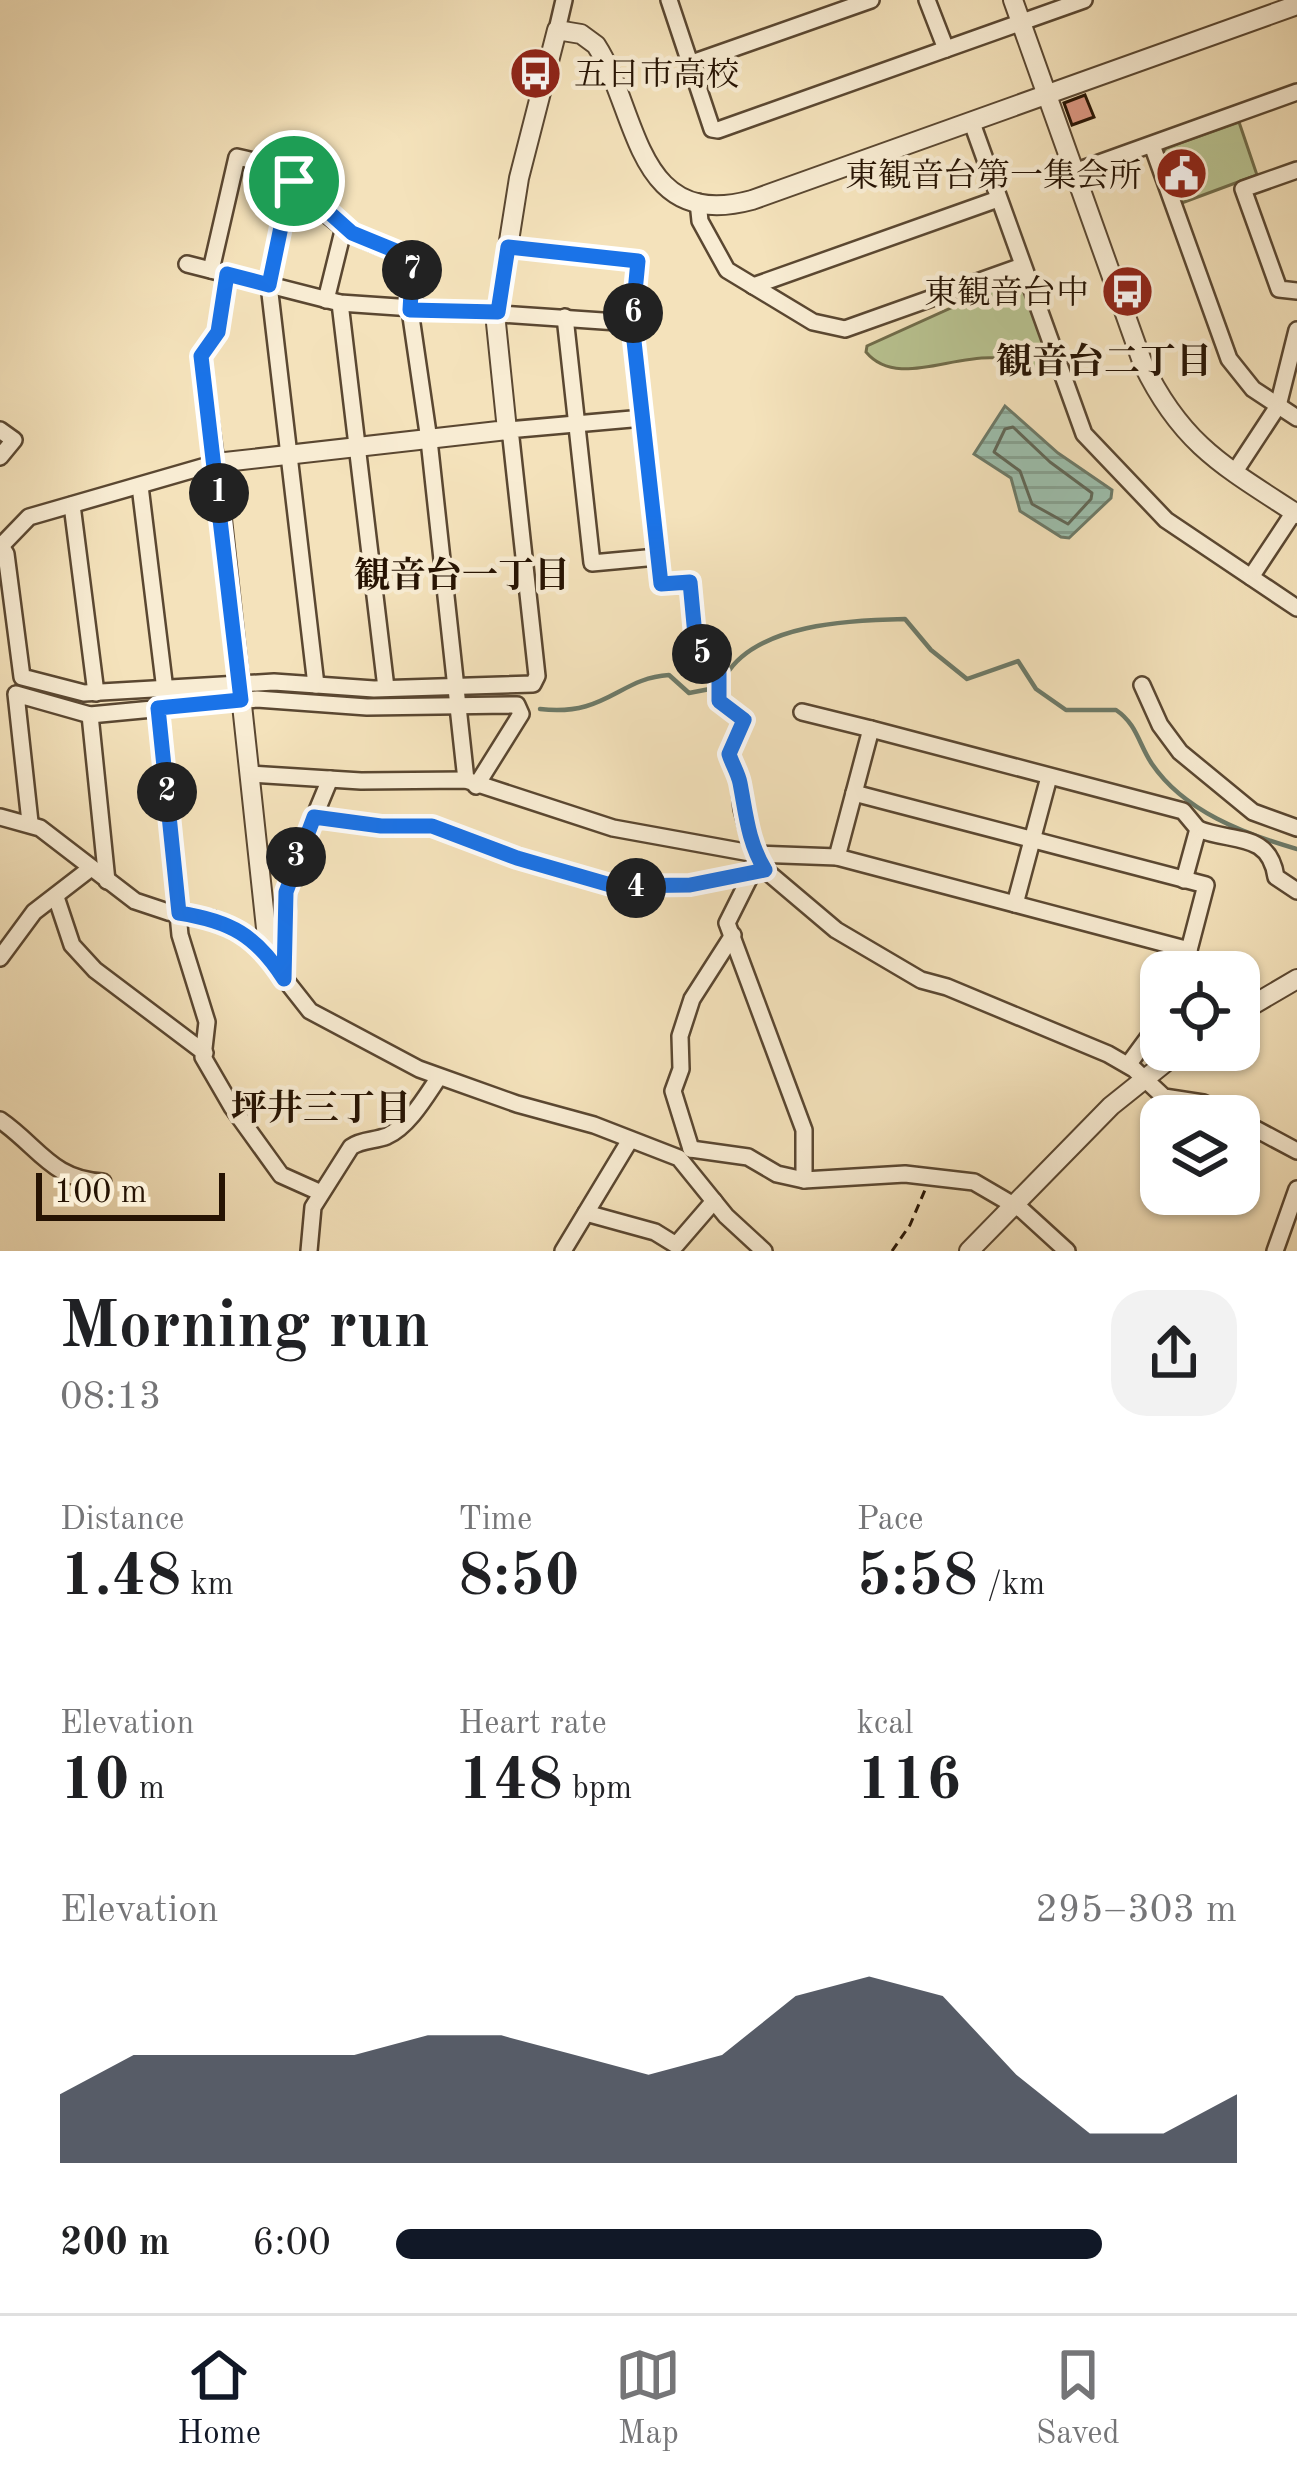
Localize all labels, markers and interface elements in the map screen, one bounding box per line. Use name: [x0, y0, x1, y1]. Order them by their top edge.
bus stop icon: 五日市高校: [507, 45, 563, 101]
place label: 五日市高校: [574, 57, 739, 93]
pin: [243, 130, 345, 232]
public building icon: 東観音台第一集会所: [1153, 146, 1209, 202]
icon: arrive: [261, 148, 327, 214]
place label: 東観音台第一集会所: [845, 158, 1142, 194]
pin: 7: [382, 240, 442, 300]
text: 7: [402, 253, 422, 286]
bus stop icon: 東観音台中: [1100, 263, 1156, 319]
place label: 東観音台中: [924, 275, 1089, 311]
pin: 6: [603, 283, 663, 343]
text: 6: [623, 296, 643, 329]
district label: 観音台二丁目: [996, 342, 1212, 382]
pin: 1: [189, 463, 249, 523]
text: 1: [209, 476, 229, 509]
district label: 観音台一丁目: [354, 556, 570, 596]
pin: 5: [672, 624, 732, 684]
text: 5: [692, 637, 712, 670]
pin: 2: [137, 762, 197, 822]
text: 2: [157, 775, 177, 808]
pin: 3: [266, 827, 326, 887]
text: 3: [286, 840, 306, 873]
pin: 4: [606, 858, 666, 918]
text: 4: [626, 871, 646, 904]
map controls: [1140, 951, 1260, 1215]
button: locate: [1140, 951, 1260, 1071]
district label: 坪井三丁目: [231, 1089, 411, 1129]
button: layers: [1140, 1095, 1260, 1215]
scale bar: [36, 1167, 225, 1220]
text: 100 m: [54, 1177, 147, 1210]
button: share: [1111, 1290, 1237, 1416]
text: Morning run: [60, 1296, 430, 1362]
text: 08:13: [60, 1378, 161, 1417]
text: Distance: [60, 1504, 184, 1537]
text: Time: [458, 1504, 532, 1537]
text: Pace: [857, 1504, 924, 1537]
text: 1.48: [60, 1548, 181, 1608]
text: 8:50: [458, 1548, 580, 1608]
text: 5:58: [857, 1548, 978, 1608]
text: km: [181, 1569, 234, 1602]
text: /km: [978, 1569, 1045, 1602]
text: Elevation: [60, 1708, 194, 1741]
text: Heart rate: [458, 1708, 607, 1741]
text: kcal: [857, 1708, 913, 1741]
text: 10: [60, 1752, 130, 1812]
text: 148: [458, 1752, 563, 1812]
text: 116: [857, 1752, 961, 1812]
text: m: [130, 1773, 165, 1806]
text: bpm: [563, 1773, 632, 1806]
text: Elevation: [60, 1891, 219, 1930]
text: 295–303 m: [1035, 1891, 1237, 1930]
text: 200 m: [60, 2224, 170, 2263]
text: 6:00: [252, 2224, 331, 2263]
tab: Home: [177, 2342, 261, 2455]
tab: Map: [615, 2342, 681, 2455]
tab: Saved: [1036, 2342, 1120, 2455]

